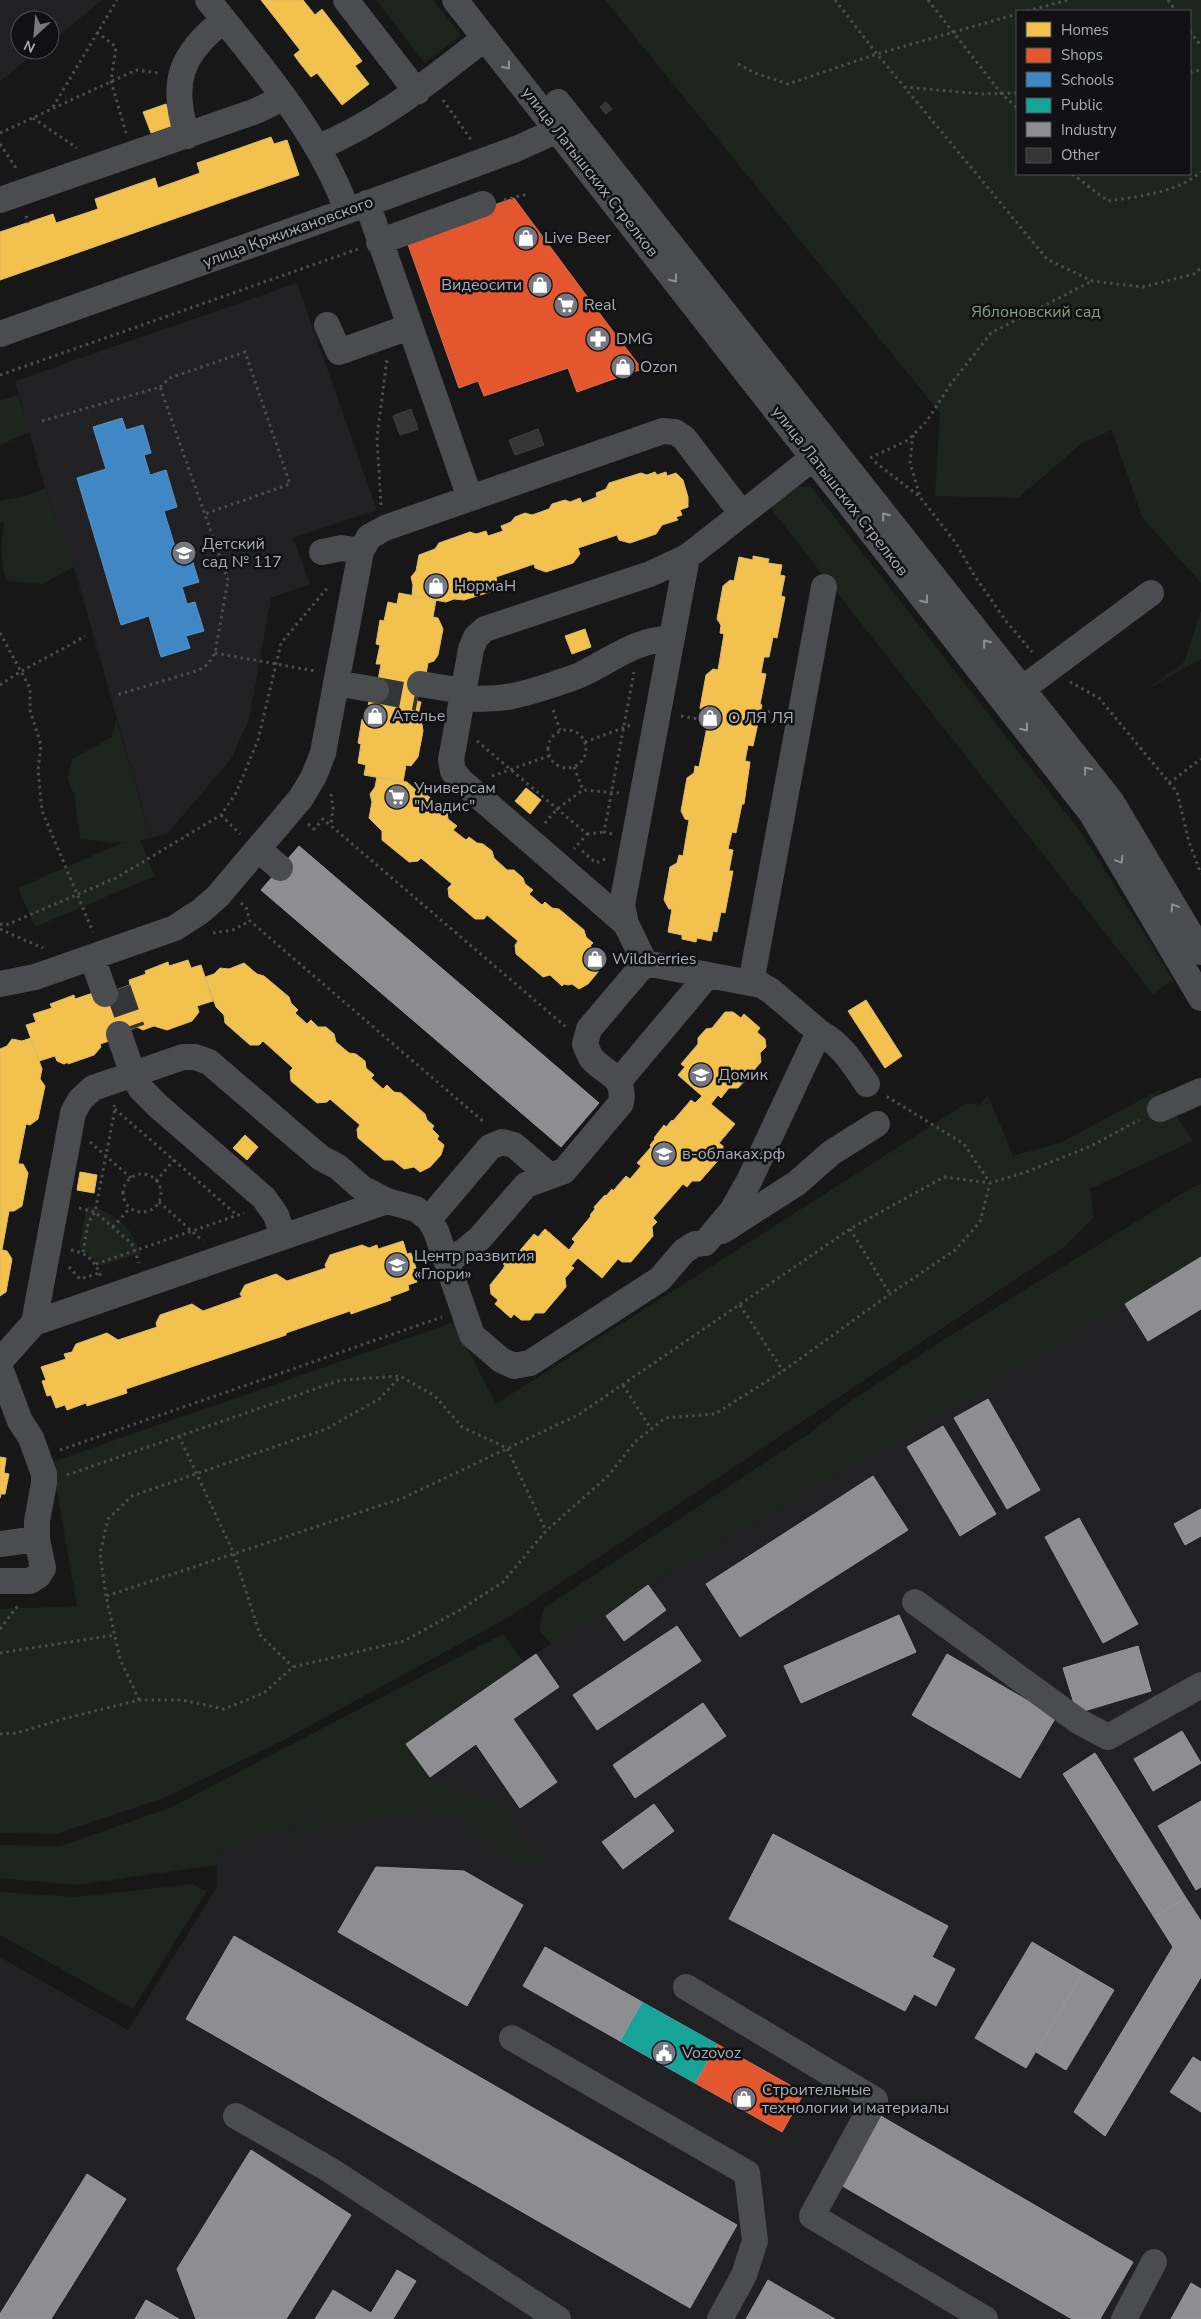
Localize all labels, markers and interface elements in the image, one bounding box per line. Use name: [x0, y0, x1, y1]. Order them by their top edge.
north arrow: [10, 10, 60, 60]
legend: [1016, 10, 1191, 175]
text: Homes: [1061, 20, 1109, 40]
text: N: [21, 35, 38, 57]
text: Shops: [1061, 45, 1103, 65]
one-way arrow: [502, 60, 510, 69]
text: Schools: [1061, 70, 1114, 90]
street label: улица Латышских Стрелков: [517, 82, 664, 262]
text: Public: [1061, 95, 1102, 115]
text: Industry: [1061, 120, 1117, 140]
text: Other: [1061, 145, 1100, 165]
street label: улица Кржижановского: [200, 191, 376, 273]
shop icon: Live Beer: [513, 225, 539, 251]
place label: Live Beer: [544, 227, 611, 249]
shop icon: Видеосити: [527, 272, 553, 298]
one-way arrow: [668, 273, 676, 282]
place label: Видеосити: [441, 274, 522, 296]
supermarket icon: Real: [553, 292, 579, 318]
place label: Real: [584, 294, 617, 316]
park label: Яблоновский сад: [971, 301, 1101, 323]
pharmacy icon: DMG: [585, 326, 611, 352]
place label: DMG: [616, 328, 653, 350]
shop icon: Ozon: [610, 354, 636, 380]
place label: Ozon: [640, 356, 678, 378]
street label: улица Латышских Стрелков: [767, 401, 914, 581]
one-way arrow: [882, 513, 890, 522]
place label: Детский сад № 117: [202, 533, 282, 573]
school or university icon: Детский сад № 117: [171, 540, 197, 566]
shop icon: НормаН: [423, 573, 449, 599]
place label: НормаН: [454, 575, 516, 597]
one-way arrow: [919, 594, 928, 604]
one-way arrow: [983, 640, 991, 649]
shop icon: Ателье: [362, 703, 388, 729]
place label: Ателье: [392, 705, 445, 727]
shop icon: О ЛЯ ЛЯ: [697, 705, 723, 731]
place label: О ЛЯ ЛЯ: [728, 707, 794, 729]
one-way arrow: [1019, 722, 1028, 732]
one-way arrow: [1084, 767, 1092, 776]
place label: Универсам "Мадис": [413, 777, 496, 817]
supermarket icon: Универсам "Мадис": [384, 784, 410, 810]
one-way arrow: [1114, 854, 1123, 863]
one-way arrow: [1171, 903, 1181, 912]
shop icon: Wildberries: [582, 946, 608, 972]
place label: Wildberries: [612, 948, 697, 970]
school or university icon: Домик: [688, 1062, 714, 1088]
place label: Домик: [718, 1064, 768, 1086]
school or university icon: в-облаках.рф: [651, 1141, 677, 1167]
place label: в-облаках.рф: [682, 1143, 785, 1165]
place label: Центр развития «Глори»: [414, 1245, 535, 1285]
school or university icon: Центр развития «Глори»: [384, 1252, 410, 1278]
public building icon: Vozovoz: [651, 2040, 677, 2066]
place label: Vozovoz: [681, 2042, 741, 2064]
place label: Строительные технологии и материалы: [762, 2079, 949, 2119]
shop icon: Строительные технологии и материалы: [731, 2086, 757, 2112]

